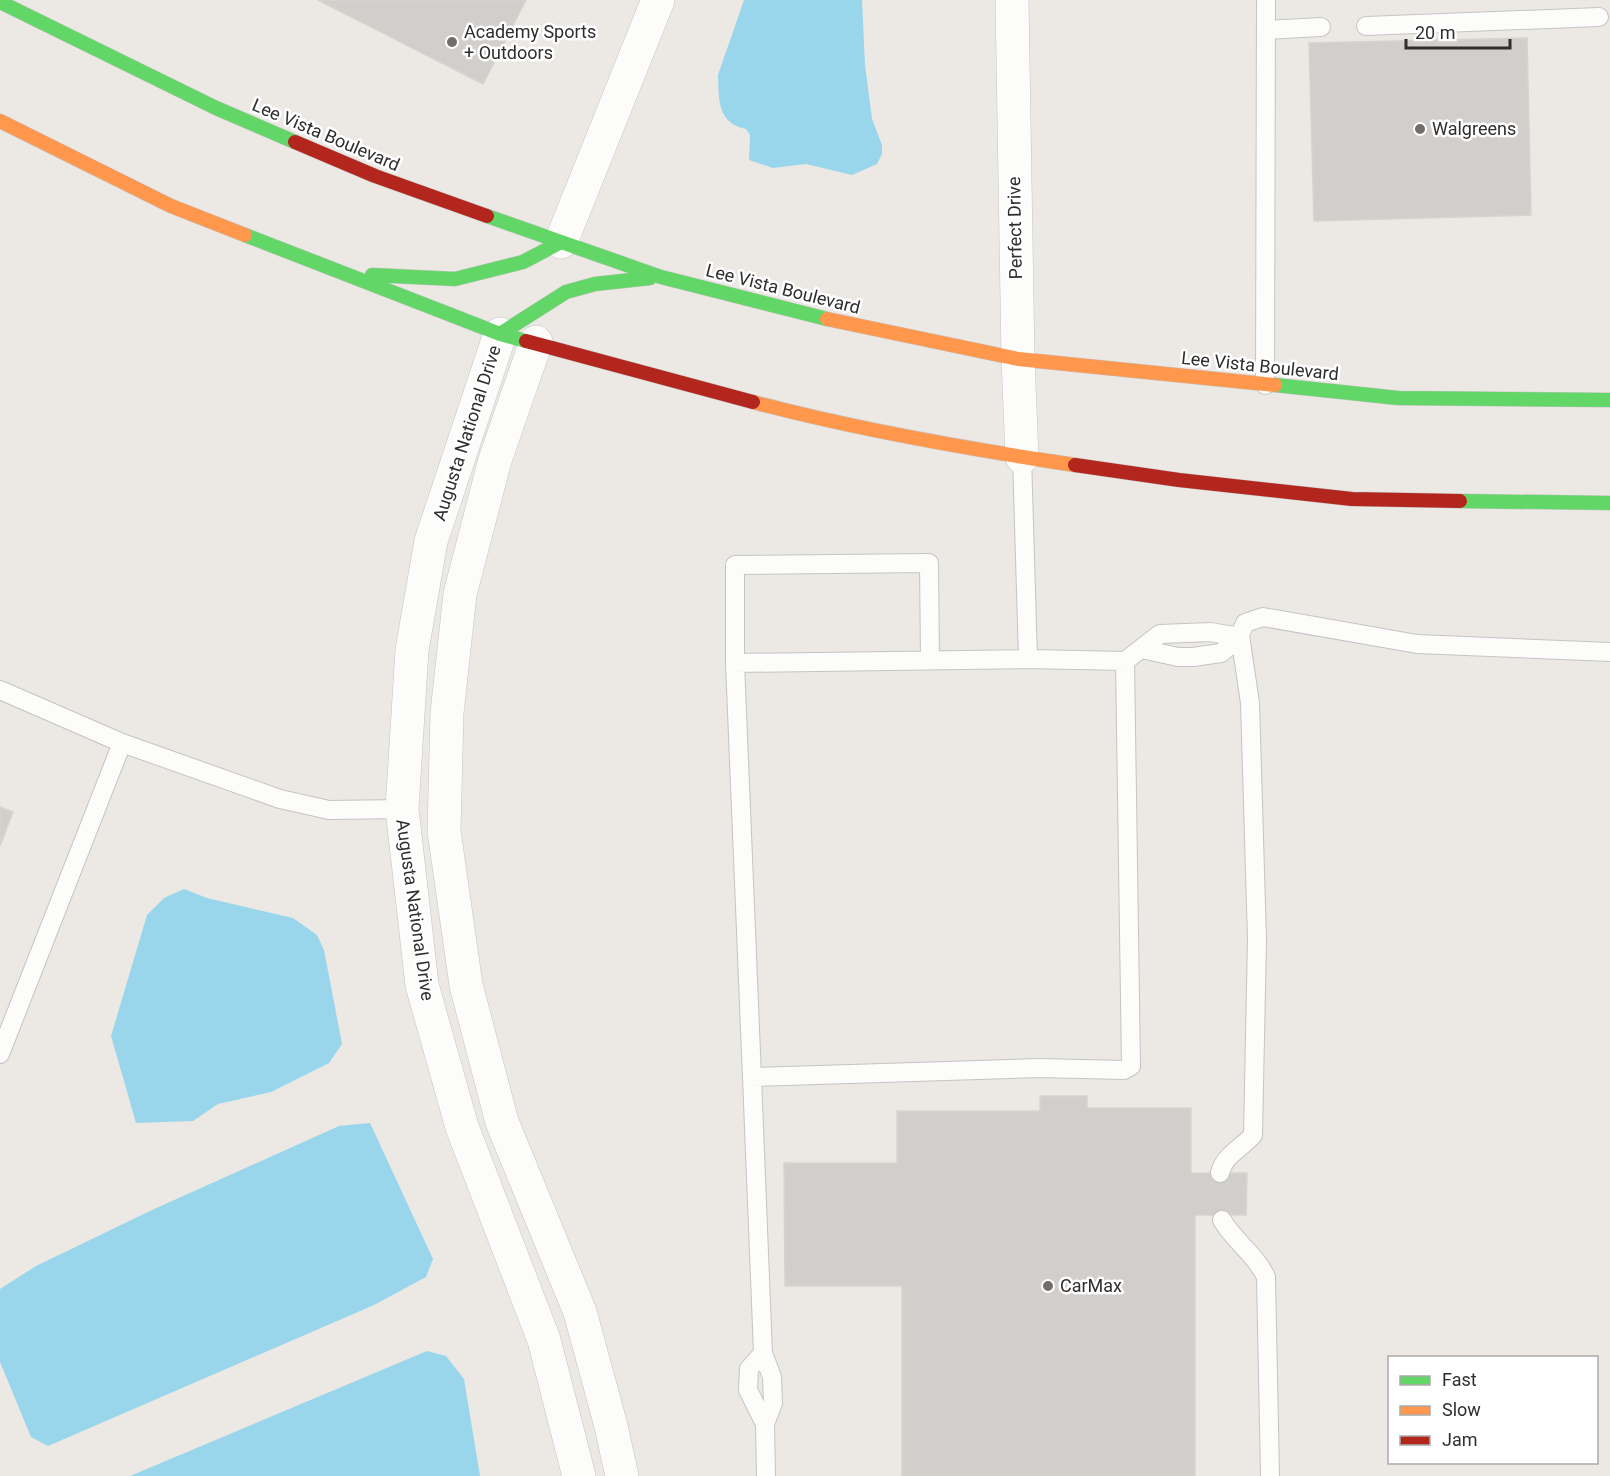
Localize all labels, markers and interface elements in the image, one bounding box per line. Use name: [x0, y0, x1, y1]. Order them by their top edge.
scale bar: [1406, 12, 1510, 50]
place label: Academy Sports + Outdoors: [464, 21, 596, 63]
text: 20 m: [1415, 22, 1455, 43]
marker: Academy Sports + Outdoors: [445, 35, 459, 49]
street label: Lee Vista Boulevard: [249, 94, 403, 175]
place label: Walgreens: [1432, 118, 1516, 139]
marker: Walgreens: [1413, 122, 1427, 136]
street label: Perfect Drive: [1003, 176, 1026, 280]
street label: Lee Vista Boulevard: [704, 259, 862, 318]
street label: Augusta National Drive: [428, 342, 505, 523]
street label: Lee Vista Boulevard: [1180, 347, 1340, 384]
street label: Augusta National Drive: [392, 818, 439, 1002]
place label: CarMax: [1060, 1275, 1122, 1296]
marker: CarMax: [1041, 1279, 1055, 1293]
legend: [1388, 1356, 1598, 1464]
text: Fast: [1442, 1369, 1477, 1390]
text: Slow: [1442, 1399, 1481, 1420]
text: Jam: [1442, 1429, 1478, 1450]

